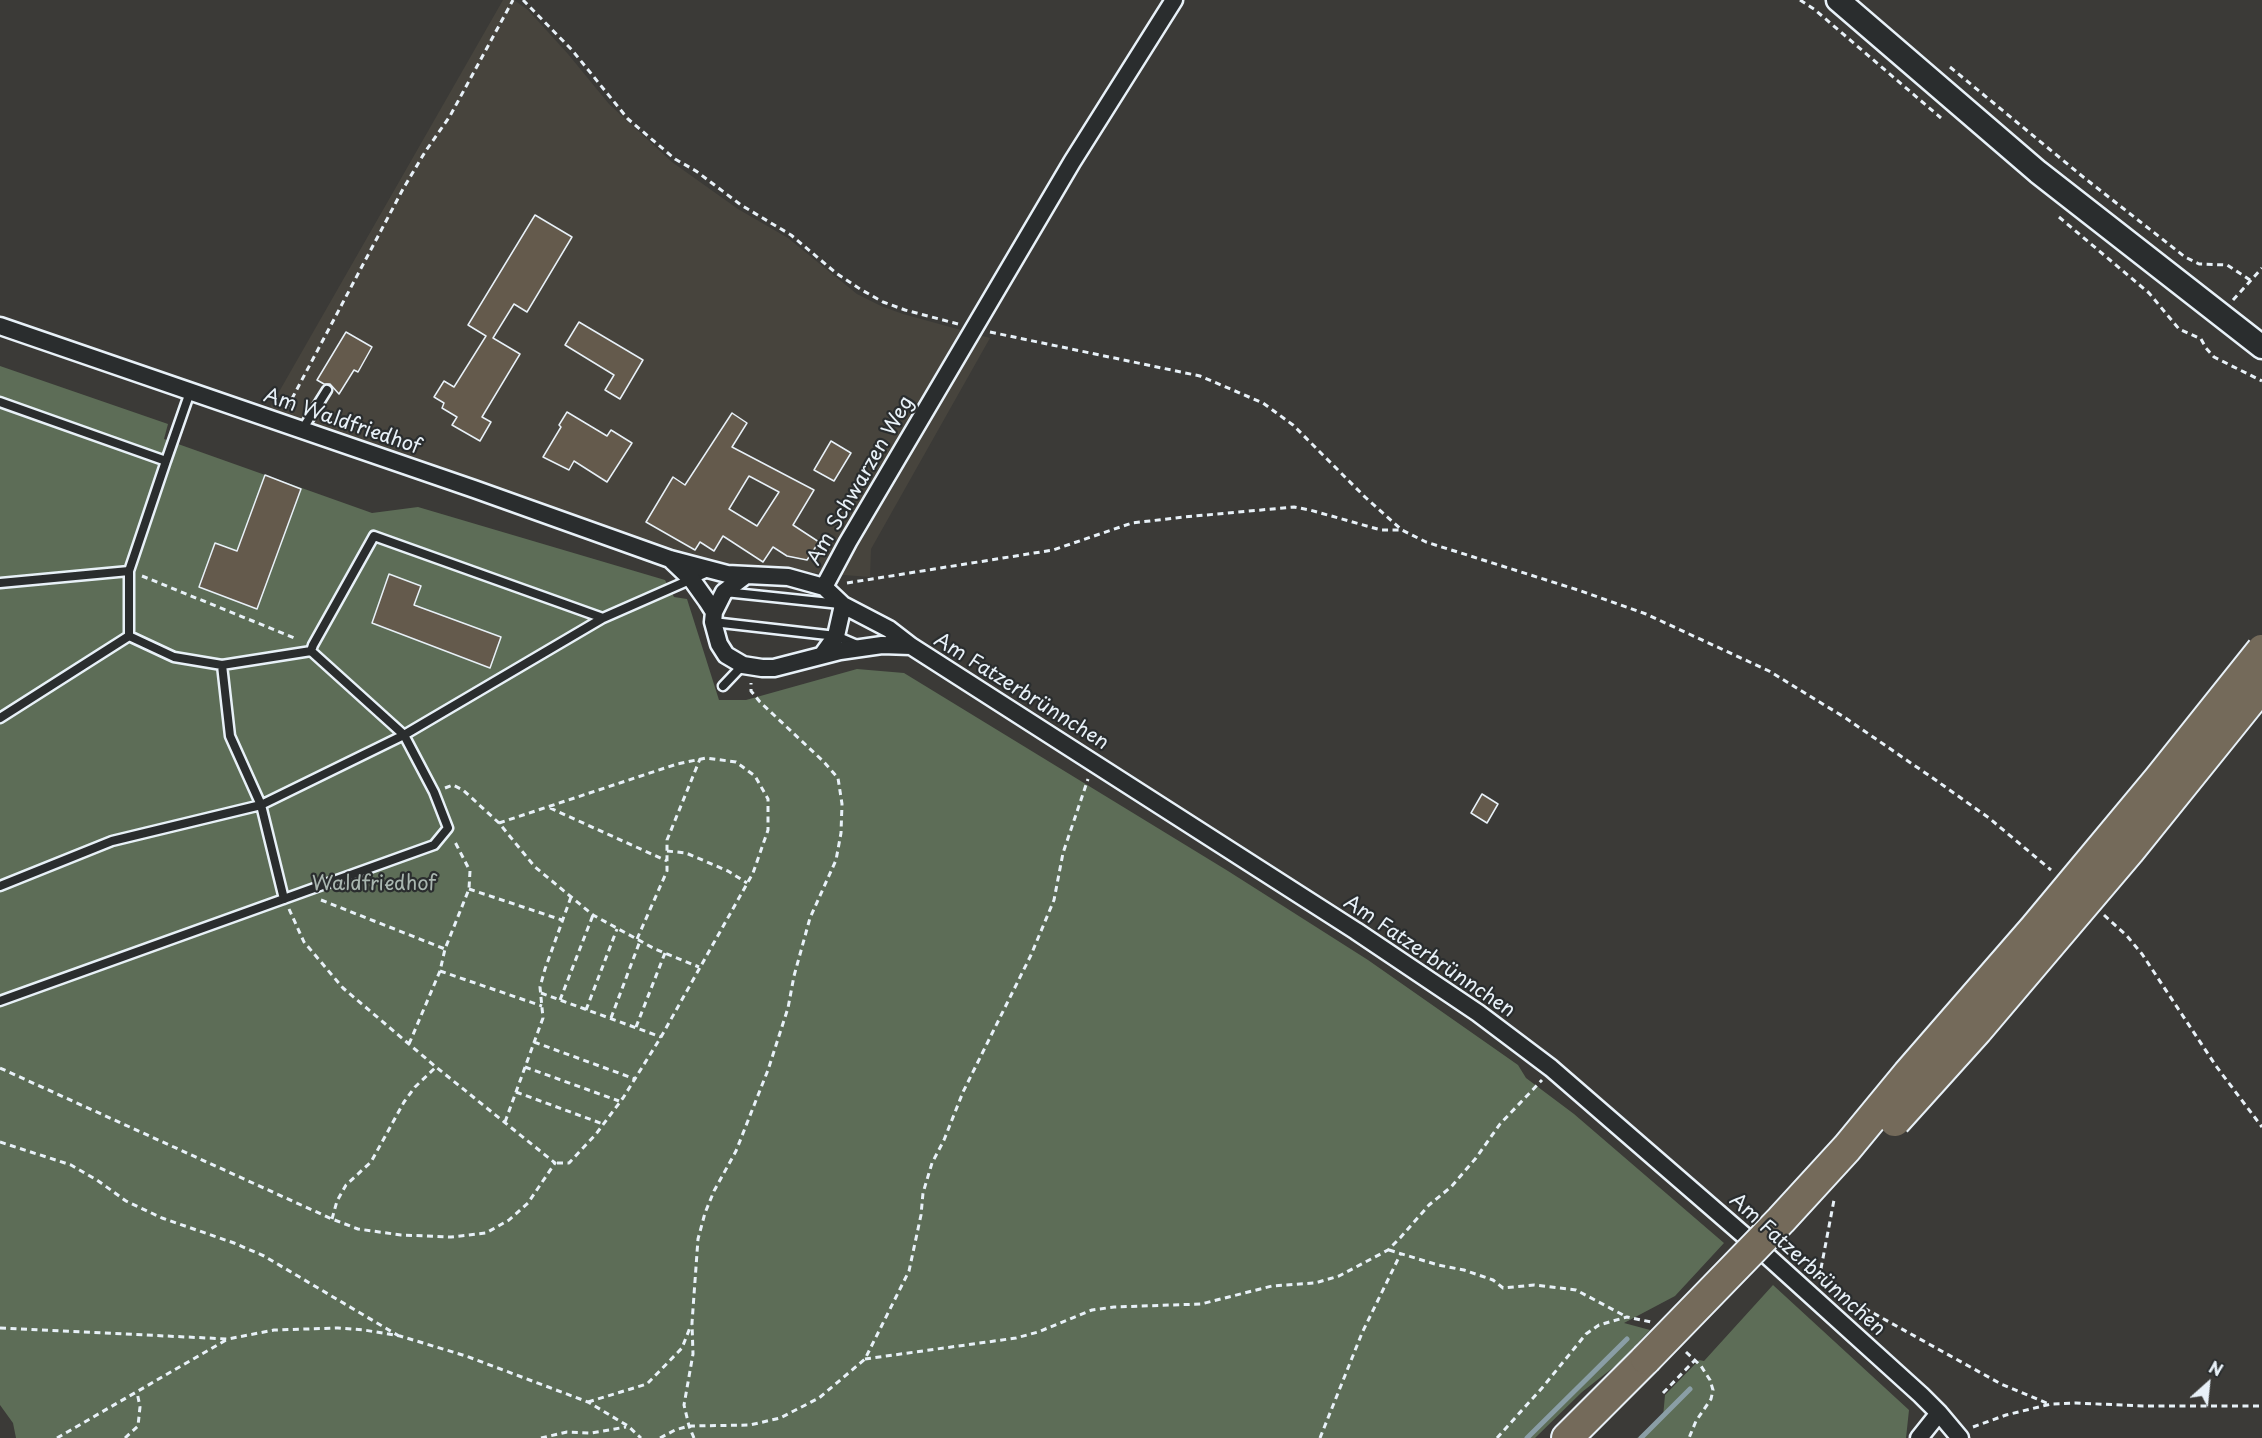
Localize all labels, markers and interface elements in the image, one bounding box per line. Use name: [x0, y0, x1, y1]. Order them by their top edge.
street label: Am Waldfriedhof: [260, 384, 424, 460]
street label: Am Schwarzen Weg: [803, 392, 919, 570]
street label: Am Fatzerbrünnchen: [929, 628, 1113, 756]
park label: Waldfriedhof: [312, 872, 436, 896]
street label: Am Fatzerbrünnchen: [1339, 891, 1519, 1023]
street label: Am Fatzerbrünnchen: [1724, 1189, 1890, 1341]
north arrow: [2178, 1354, 2238, 1414]
text: N: [2205, 1354, 2227, 1382]

